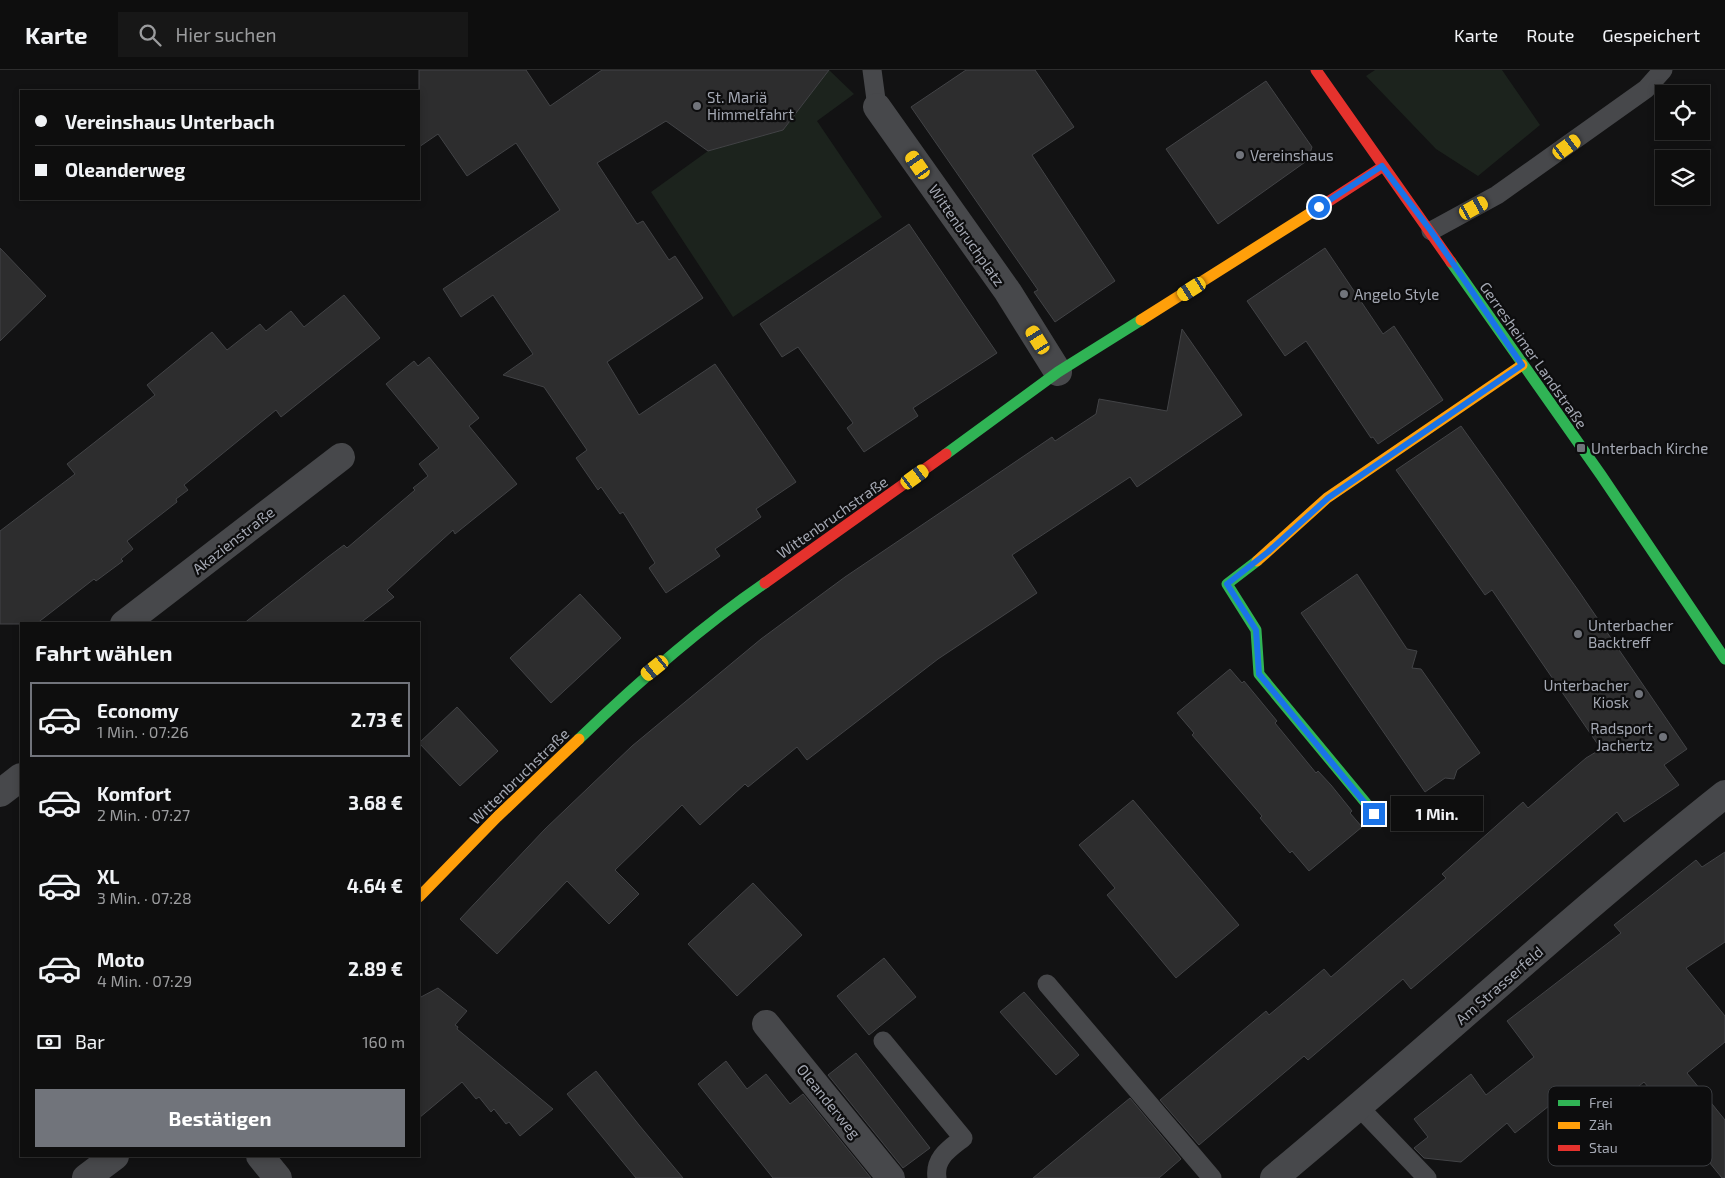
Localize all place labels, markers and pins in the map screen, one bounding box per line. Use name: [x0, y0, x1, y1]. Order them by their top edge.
place label: St. Mariä Himmelfahrt: [707, 88, 794, 123]
marker: St. Mariä Himmelfahrt: [691, 100, 703, 112]
place label: Vereinshaus: [1250, 146, 1334, 164]
marker: Vereinshaus: [1234, 149, 1246, 161]
place label: Angelo Style: [1354, 285, 1439, 303]
marker: Angelo Style: [1338, 288, 1350, 300]
place label: Unterbach Kirche: [1591, 439, 1708, 457]
marker: Unterbach Kirche: [1575, 442, 1587, 454]
place label: Unterbacher Backtreff: [1588, 616, 1673, 651]
marker: Unterbacher Backtreff: [1572, 628, 1584, 640]
place label: Unterbacher Kiosk: [1544, 676, 1629, 711]
marker: Unterbacher Kiosk: [1633, 688, 1645, 700]
place label: Radsport Jachertz: [1590, 719, 1653, 754]
marker: Radsport Jachertz: [1657, 731, 1669, 743]

